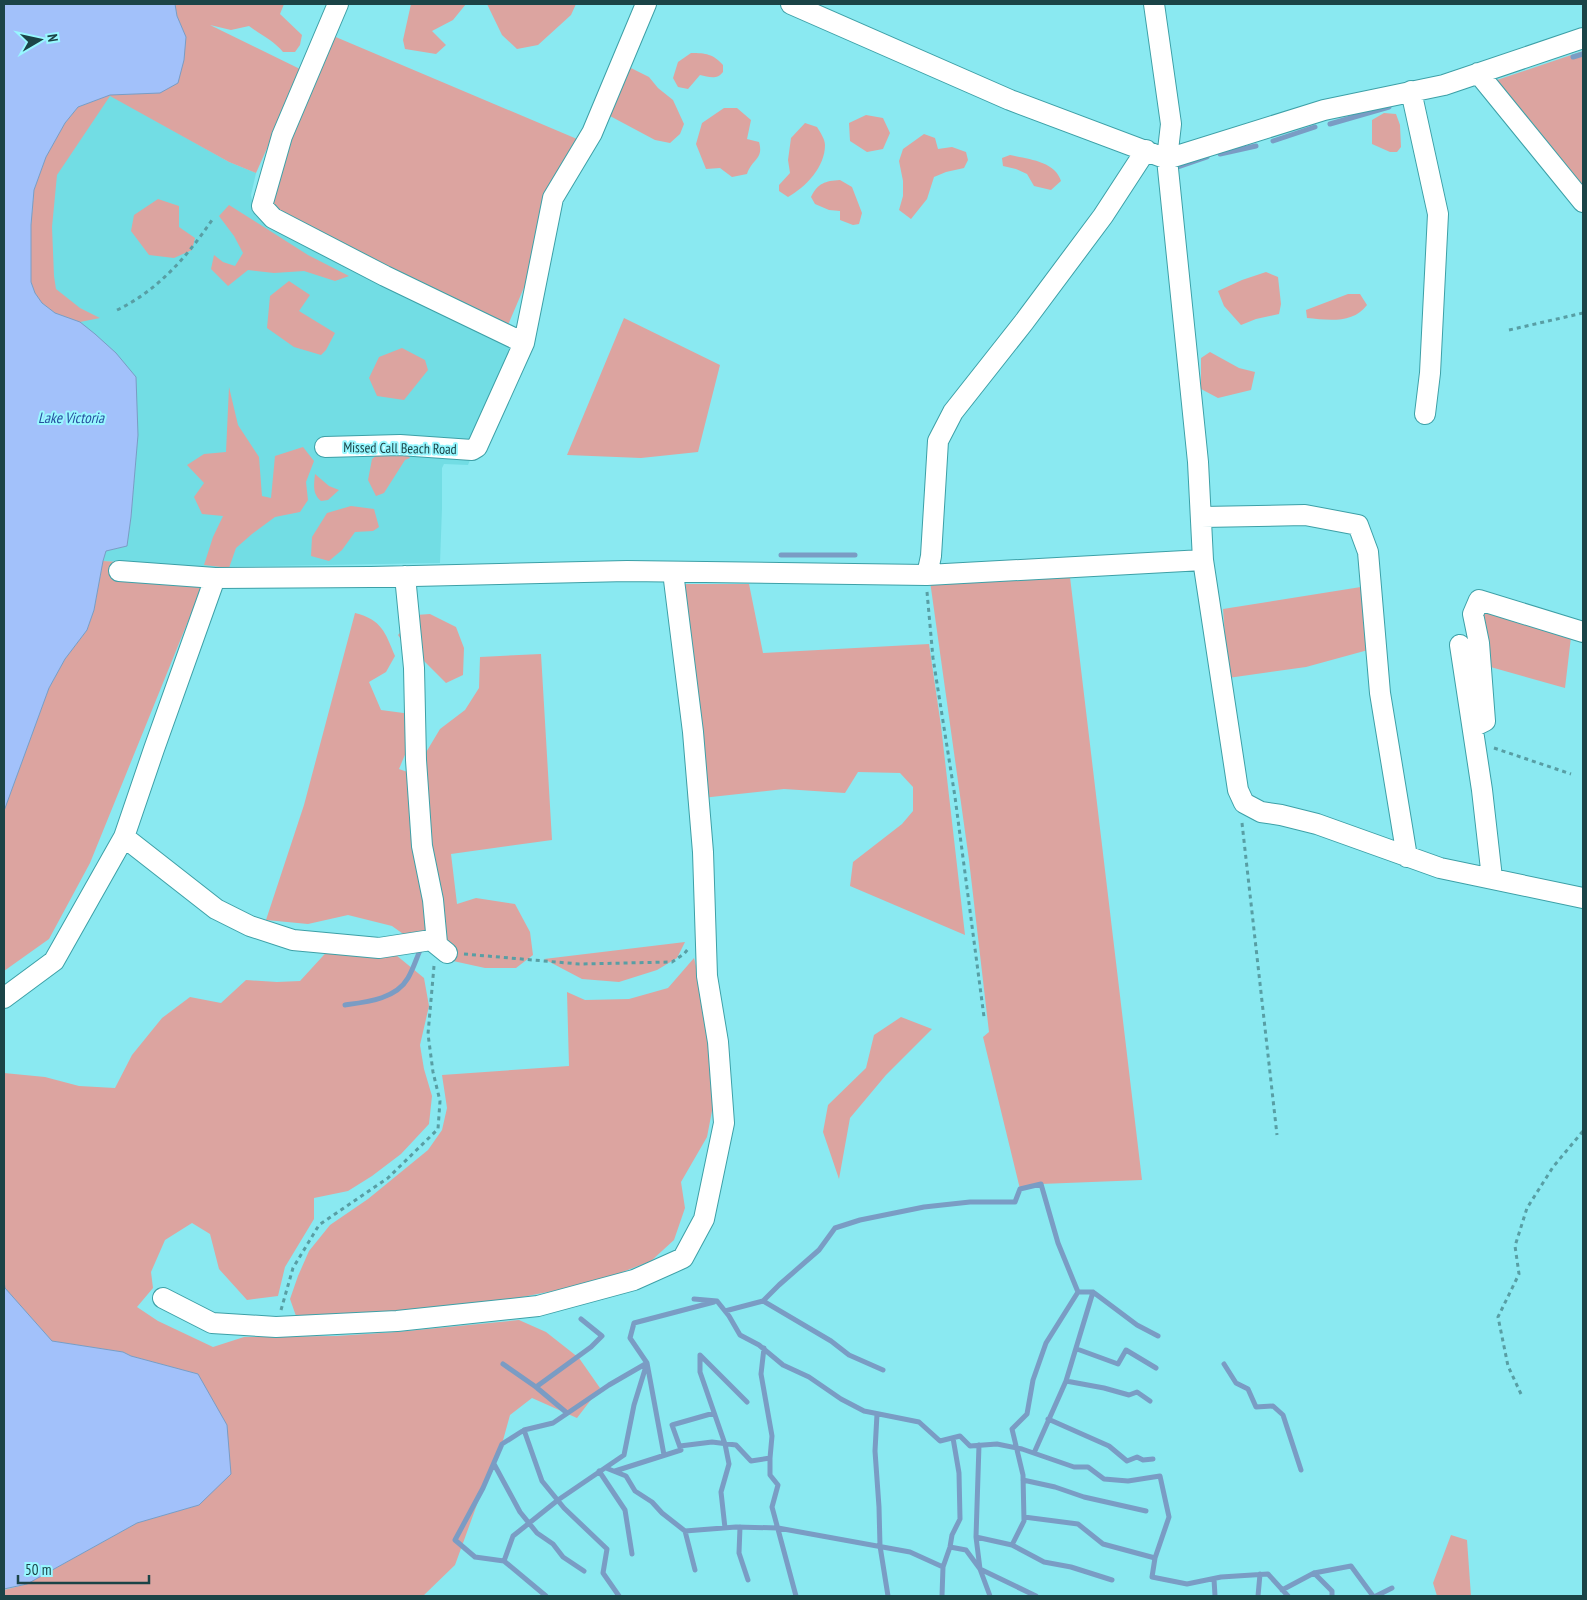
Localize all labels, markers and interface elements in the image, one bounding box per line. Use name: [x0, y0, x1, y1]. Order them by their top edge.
north arrow: [15, 15, 65, 65]
text: N: [43, 33, 62, 43]
water label: Lake Victoria: [38, 408, 105, 427]
street label: Missed Call Beach Road: [343, 438, 457, 458]
scale bar: [18, 1552, 149, 1584]
text: 50 m: [25, 1560, 51, 1579]

